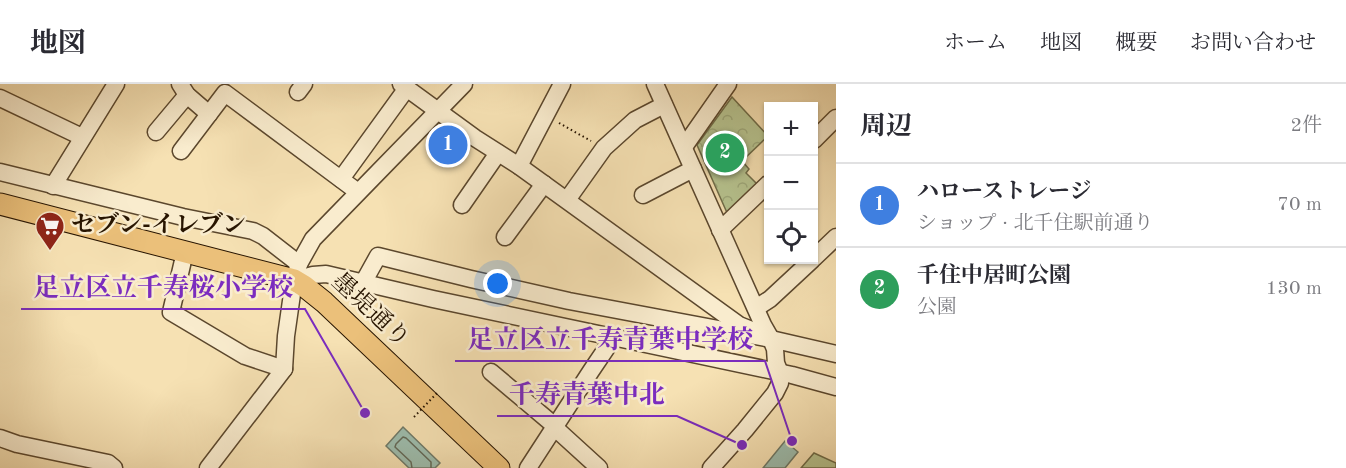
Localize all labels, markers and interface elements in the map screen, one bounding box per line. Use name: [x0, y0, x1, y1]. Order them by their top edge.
text: 地図: [30, 31, 86, 59]
text: ホーム: [944, 33, 1007, 54]
text: 地図: [1040, 33, 1082, 54]
text: 概要: [1115, 33, 1157, 54]
text: お問い合わせ: [1190, 33, 1316, 54]
map controls: [764, 102, 818, 264]
button: +: [764, 102, 818, 156]
text: 周辺: [860, 114, 912, 140]
text: 2件: [1290, 116, 1322, 136]
pin: 1: [428, 122, 468, 168]
pin: 2: [706, 130, 744, 176]
button: −: [764, 156, 818, 210]
text: ハローストレージ: [917, 181, 1091, 203]
text: 1: [874, 195, 885, 215]
text: 70 m: [1277, 195, 1322, 215]
supermarket icon: セブン-イレブン: [34, 210, 66, 252]
button: locate: [764, 210, 818, 264]
place label: セブン-イレブン: [71, 211, 246, 238]
text: ショップ · 北千住駅前通り: [917, 214, 1153, 234]
callout: 足立区立千寿桜小学校: [21, 265, 305, 309]
text: 千住中居町公園: [917, 265, 1071, 287]
street label: 墨堤通り: [327, 268, 415, 353]
your location: [483, 269, 512, 298]
text: 足立区立千寿桜小学校: [33, 273, 293, 302]
text: 2: [874, 279, 885, 299]
text: 130 m: [1266, 279, 1322, 299]
text: 公園: [917, 298, 957, 318]
callout: 足立区立千寿青葉中学校: [455, 317, 765, 361]
text: 足立区立千寿青葉中学校: [467, 325, 753, 354]
callout: 千寿青葉中北: [497, 372, 677, 416]
text: 千寿青葉中北: [509, 380, 665, 409]

